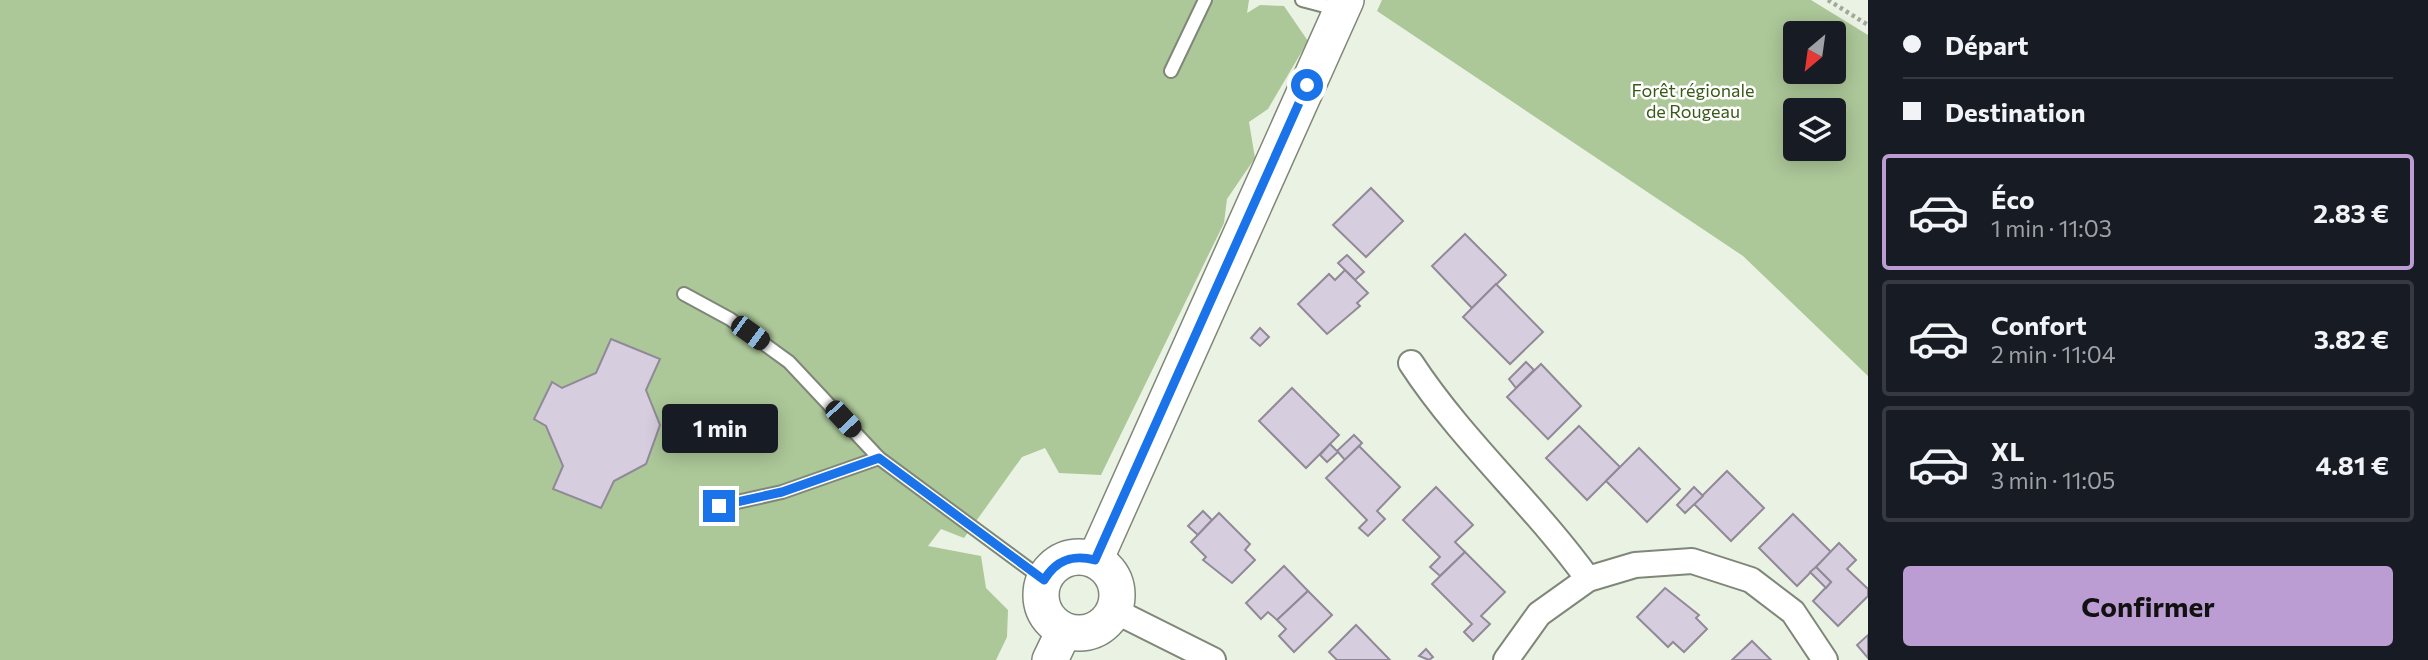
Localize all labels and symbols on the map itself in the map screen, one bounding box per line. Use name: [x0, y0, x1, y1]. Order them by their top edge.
north arrow: [1783, 21, 1846, 84]
route start: [1291, 69, 1323, 101]
park label: Forêt régionale de Rougeau: [1631, 79, 1755, 122]
car: [727, 312, 774, 354]
car: [821, 396, 866, 442]
callout: 1 min: [661, 405, 777, 454]
route end: [703, 490, 735, 522]

